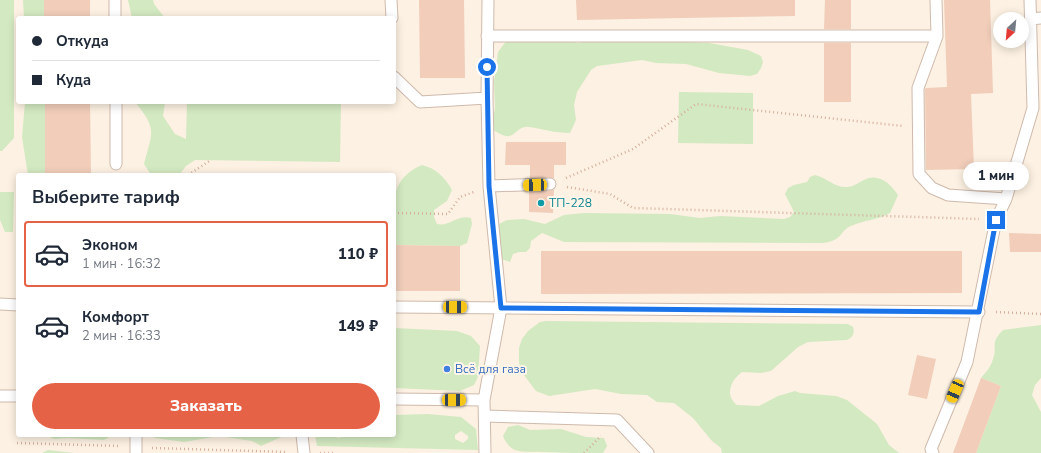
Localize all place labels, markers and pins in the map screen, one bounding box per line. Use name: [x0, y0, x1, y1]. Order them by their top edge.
place label: ТП-228: [549, 195, 592, 211]
marker: ТП-228: [536, 198, 546, 208]
place label: Всё для газа: [455, 361, 526, 377]
marker: Всё для газа: [442, 364, 452, 374]

